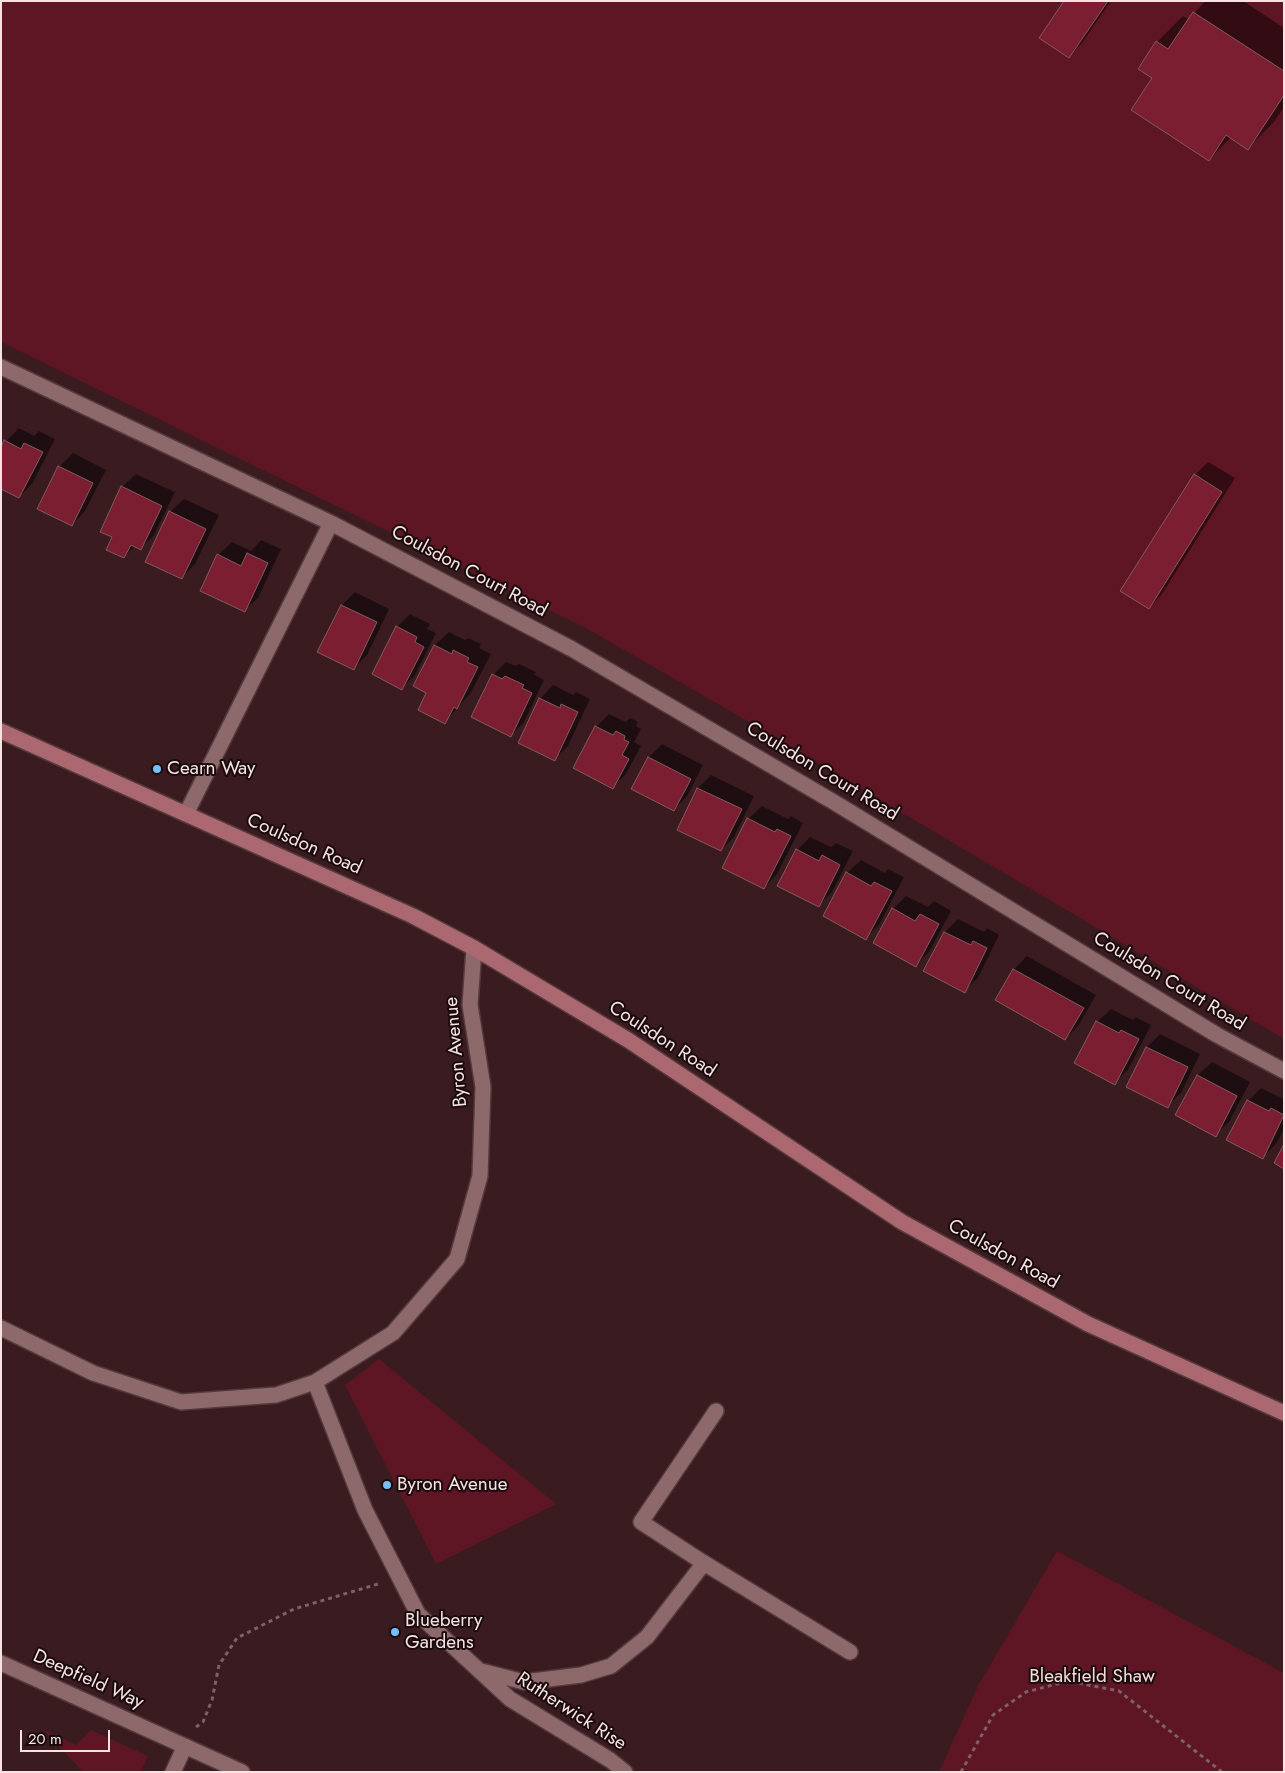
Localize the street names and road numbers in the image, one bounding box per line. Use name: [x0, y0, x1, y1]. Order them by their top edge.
street label: Coulsdon Court Road: [387, 521, 551, 623]
street label: Coulsdon Court Road: [742, 718, 902, 826]
street label: Coulsdon Road: [243, 810, 365, 880]
street label: Coulsdon Court Road: [1089, 928, 1249, 1036]
street label: Byron Avenue: [441, 996, 473, 1108]
street label: Coulsdon Road: [604, 997, 720, 1083]
street label: Coulsdon Road: [944, 1215, 1062, 1295]
street label: Deepfield Way: [29, 1645, 147, 1715]
street label: Rutherwick Rise: [512, 1668, 630, 1756]

